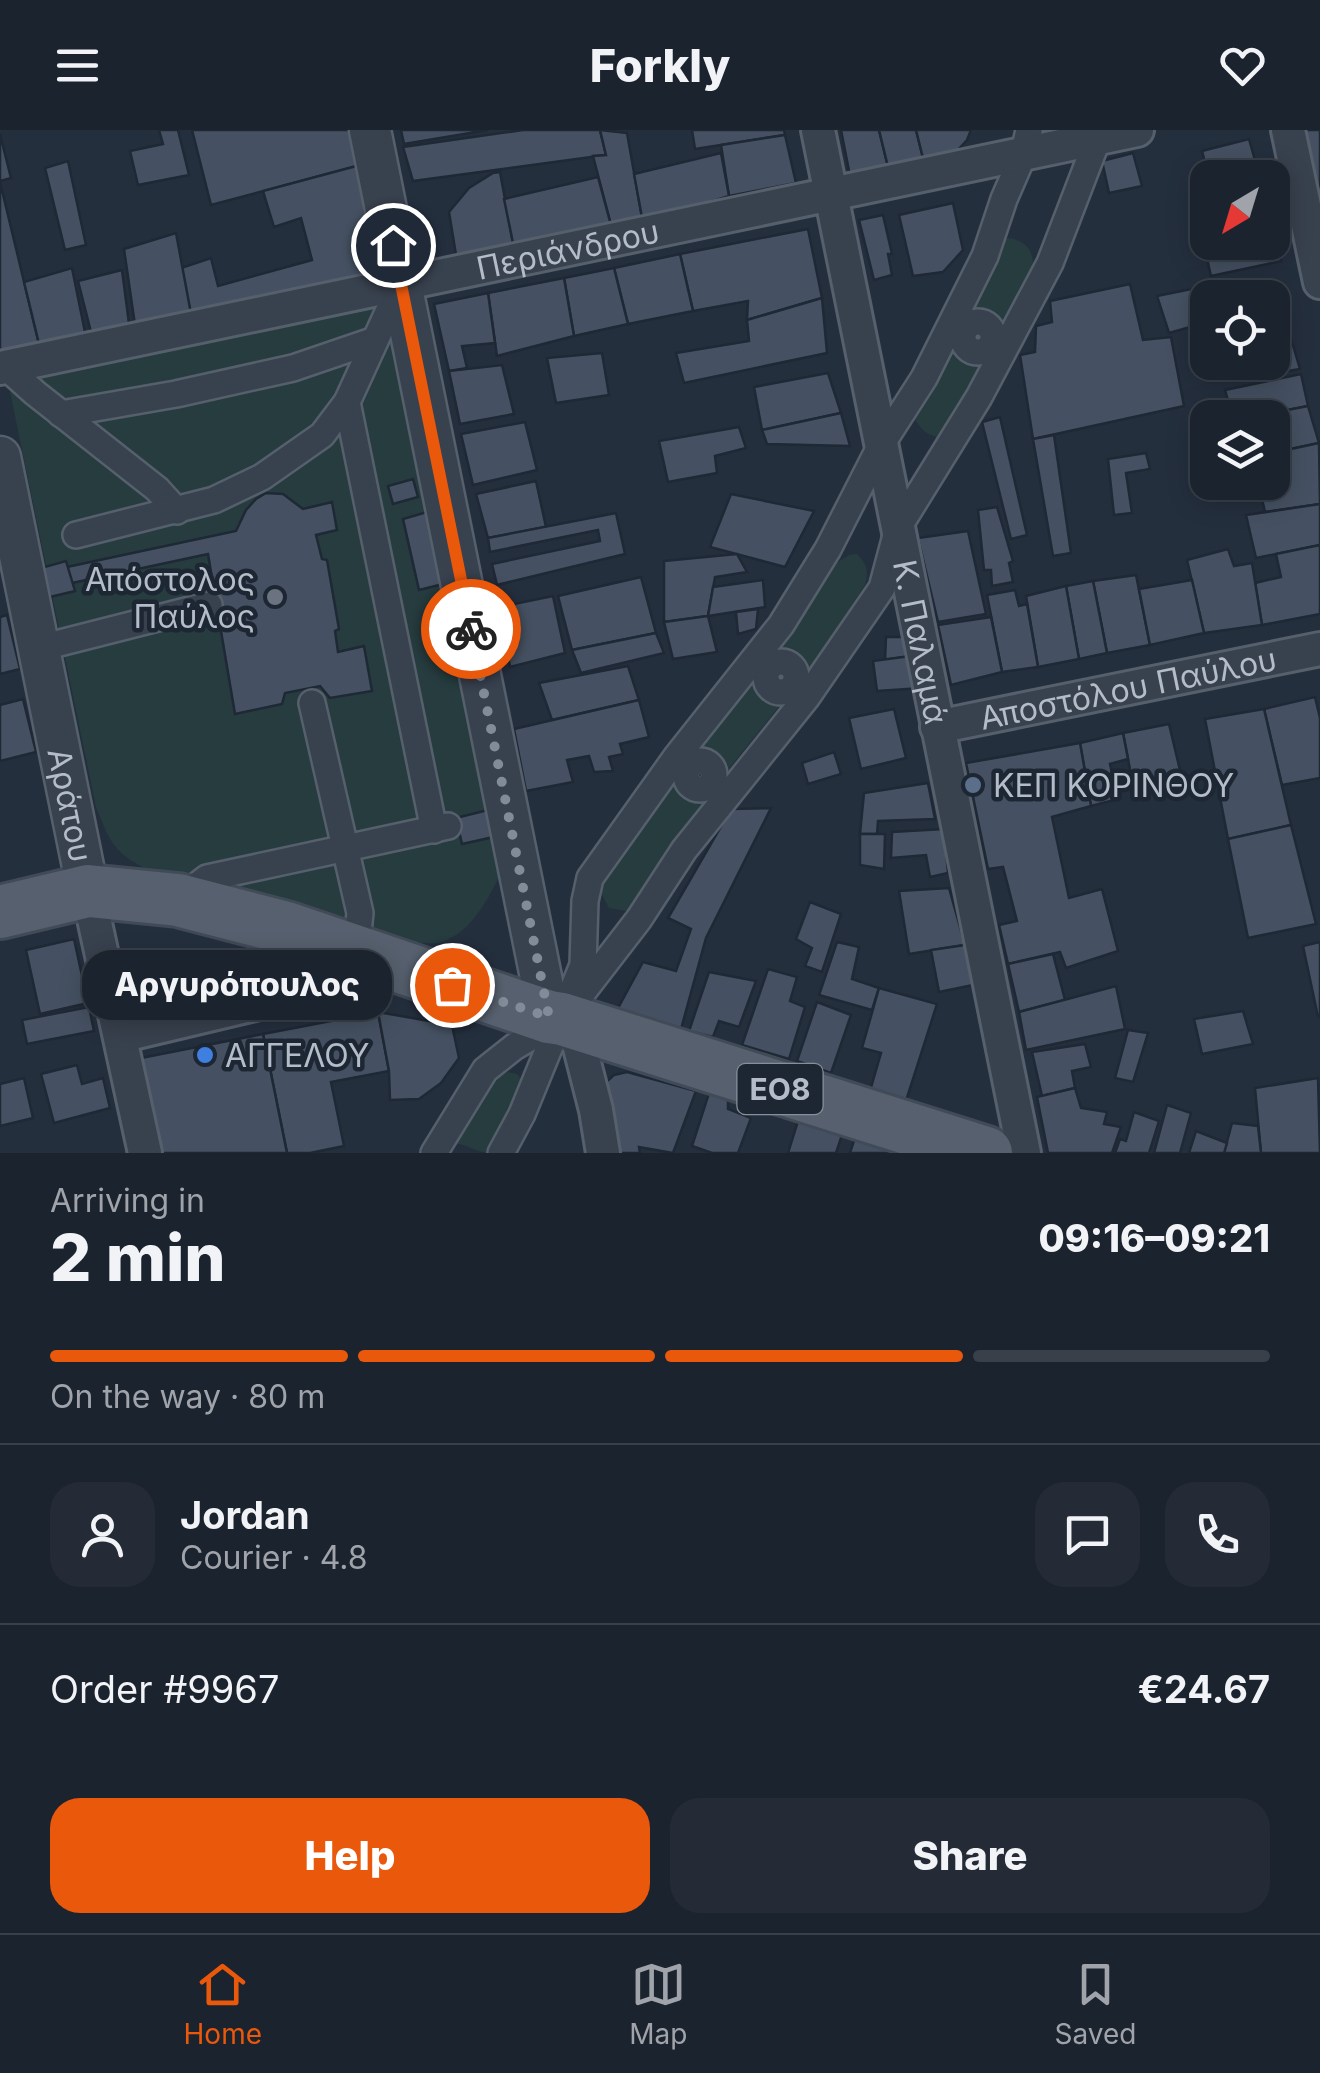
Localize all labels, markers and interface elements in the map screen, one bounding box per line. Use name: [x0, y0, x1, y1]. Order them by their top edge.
icon: menu: [50, 38, 105, 93]
text: Forkly: [590, 38, 730, 93]
icon: heart: [1215, 38, 1270, 93]
north arrow: [1190, 160, 1290, 260]
map controls: [1190, 160, 1290, 500]
pin: [351, 203, 436, 288]
street label: Περιάνδρου: [473, 211, 663, 287]
icon: home: [366, 218, 421, 273]
button: locate: [1190, 280, 1290, 380]
button: layers: [1190, 400, 1290, 500]
street label: Κ. Παλαμά: [885, 556, 957, 727]
place label: Απόστολος Παύλος: [85, 560, 255, 636]
courier: [421, 579, 521, 679]
marker: Απόστολος Παύλος: [264, 586, 286, 608]
icon: bike: [444, 602, 499, 657]
street label: Αποστόλου Παύλου: [976, 639, 1280, 737]
street label: Αράτου: [40, 744, 101, 865]
place label: ΚΕΠ ΚΟΡΙΝΘΟΥ: [993, 766, 1234, 805]
marker: ΚΕΠ ΚΟΡΙΝΘΟΥ: [962, 774, 984, 796]
pin: [410, 943, 495, 1028]
callout: Αργυρόπουλος: [82, 950, 392, 1020]
icon: bag: [425, 958, 480, 1013]
text: Αργυρόπουλος: [114, 965, 360, 1004]
place label: ΑΓΓΕΛΟΥ: [225, 1036, 369, 1075]
marker: ΑΓΓΕΛΟΥ: [194, 1044, 216, 1066]
road number: ΕΟ8: [738, 1064, 822, 1114]
text: Arriving in: [50, 1181, 205, 1220]
text: 09:16–09:21: [1038, 1215, 1270, 1261]
text: 2 min: [50, 1218, 226, 1297]
text: On the way · 80 m: [50, 1377, 325, 1416]
button: person: [50, 1482, 155, 1587]
button: chat: [1035, 1482, 1140, 1587]
button: phone: [1165, 1482, 1270, 1587]
text: Jordan: [180, 1492, 310, 1538]
text: Courier · 4.8: [180, 1538, 368, 1577]
text: Order #9967: [50, 1666, 279, 1712]
text: €24.67: [1138, 1666, 1270, 1712]
button: Help: [50, 1798, 650, 1913]
button: Share: [670, 1798, 1270, 1913]
tab: Home: [184, 1957, 262, 2051]
tab: Map: [629, 1957, 687, 2051]
tab: Saved: [1054, 1957, 1136, 2051]

